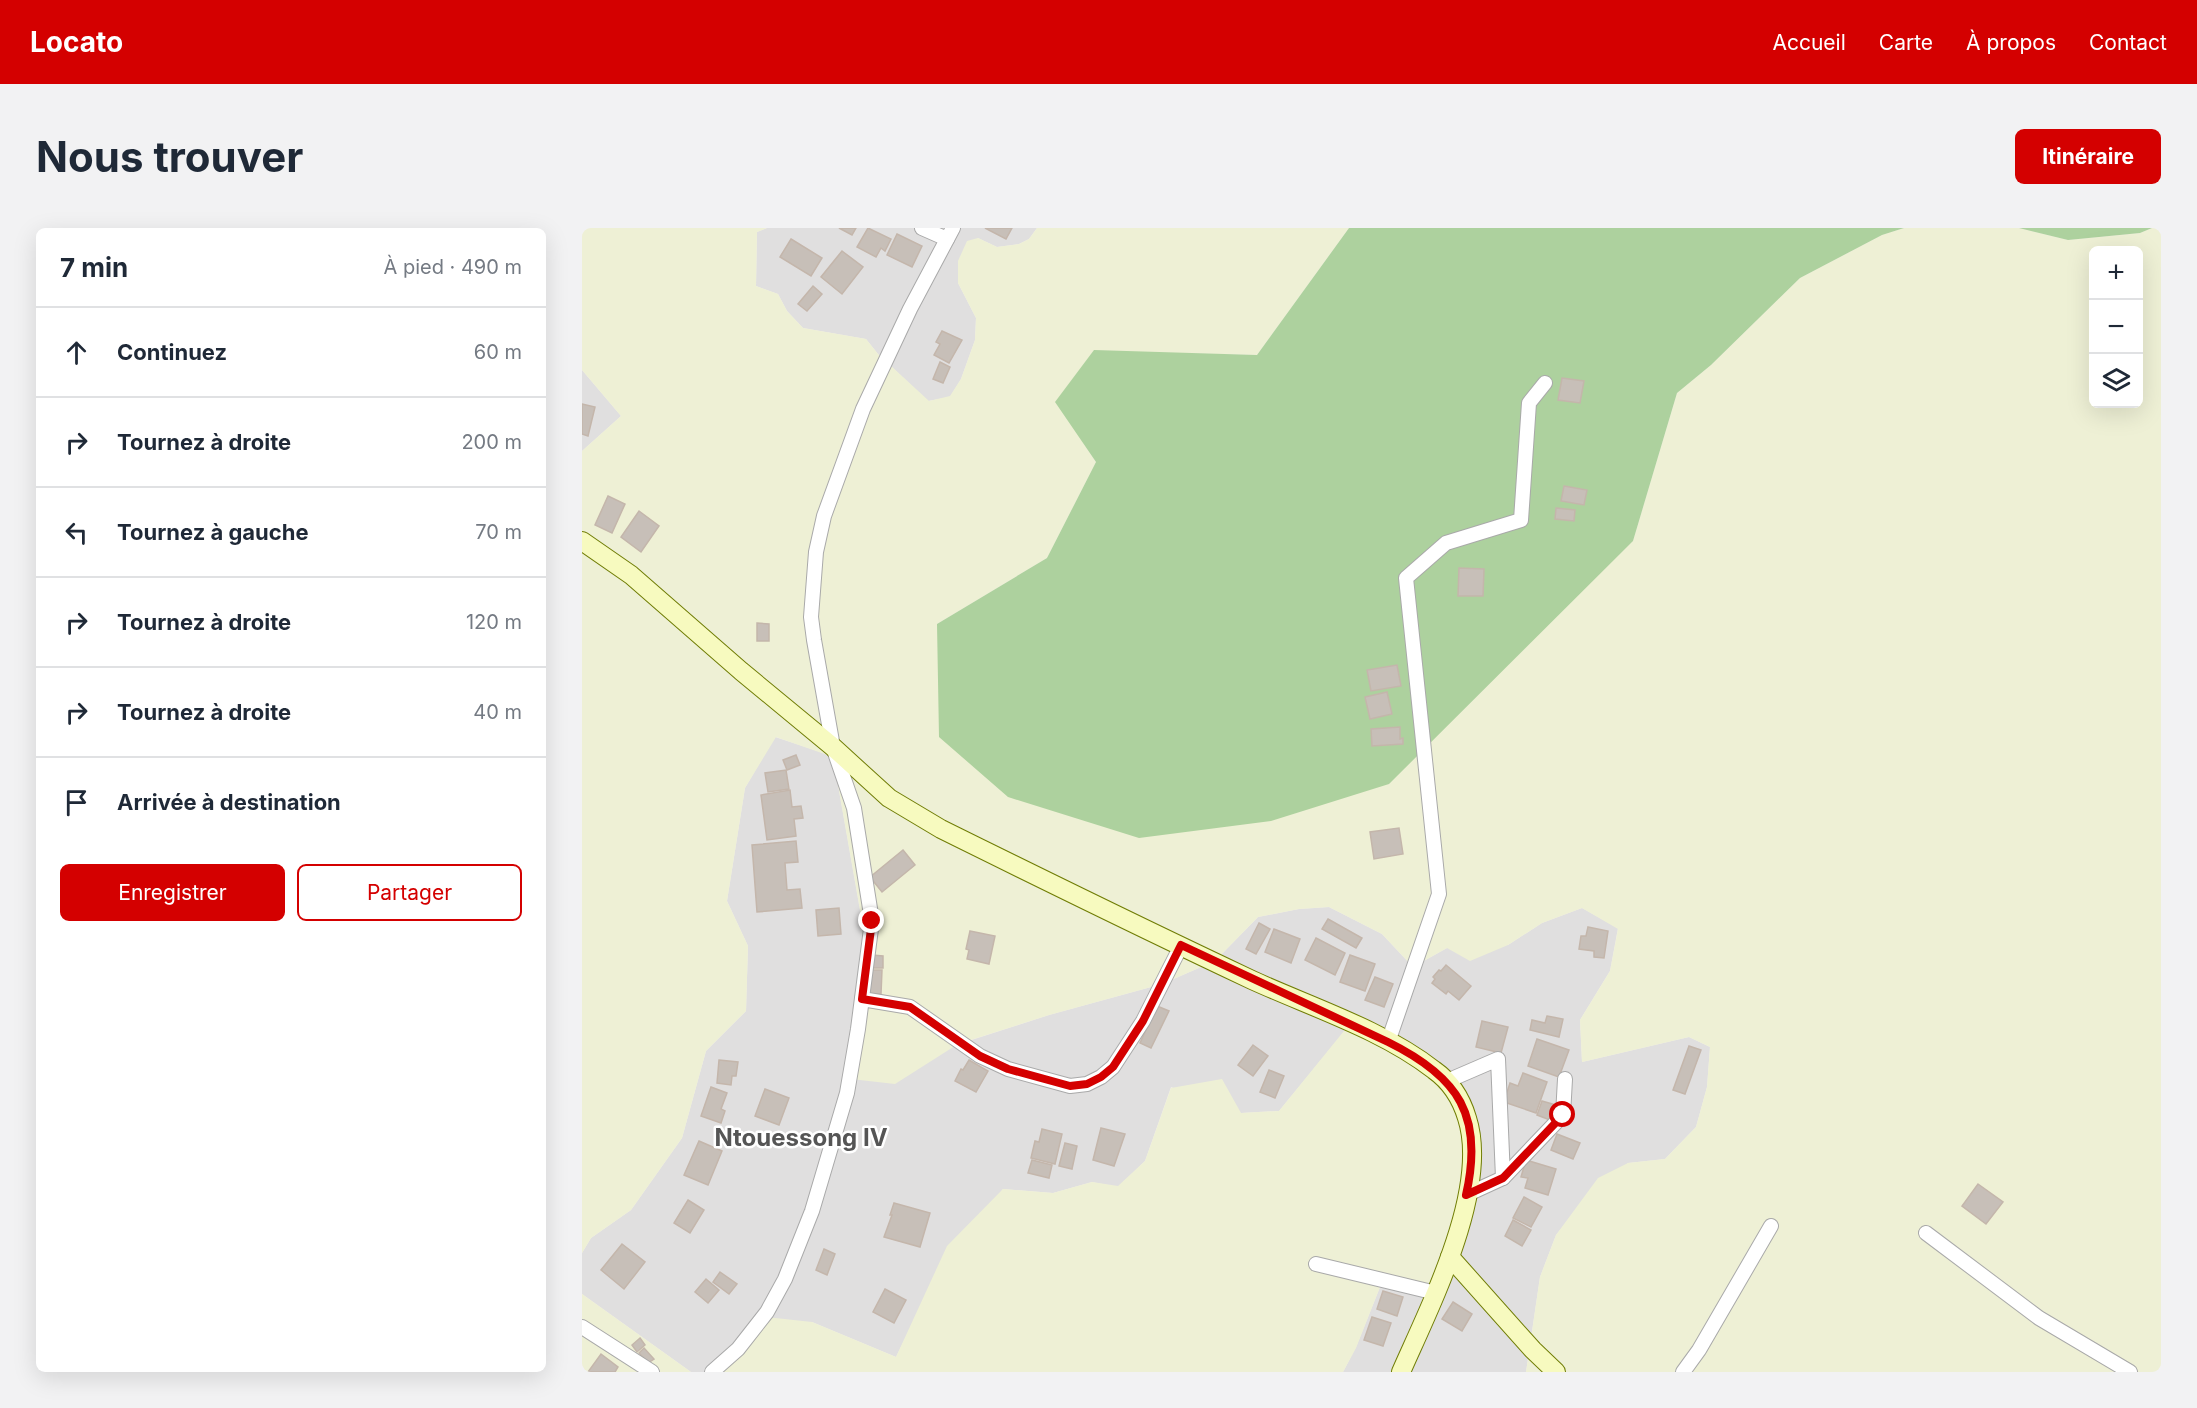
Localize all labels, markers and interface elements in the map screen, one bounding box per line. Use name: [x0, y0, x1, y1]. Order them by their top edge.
text: Locato: [30, 25, 123, 59]
text: Accueil: [1772, 30, 1846, 55]
text: Carte: [1879, 30, 1933, 55]
text: À propos: [1966, 30, 2056, 55]
text: Contact: [2089, 30, 2167, 55]
button: Itinéraire: [2015, 129, 2161, 184]
text: Nous trouver: [36, 131, 303, 182]
map controls: [2089, 246, 2143, 408]
button: +: [2089, 246, 2143, 300]
text: 7 min: [60, 252, 128, 283]
text: À pied · 490 m: [383, 255, 522, 279]
button: −: [2089, 300, 2143, 354]
icon: ahead: [60, 336, 93, 369]
text: Continuez: [117, 339, 227, 365]
text: 60 m: [474, 340, 522, 364]
button: layers: [2089, 354, 2143, 408]
icon: right: [60, 426, 93, 459]
text: Tournez à droite: [117, 429, 291, 455]
text: 200 m: [461, 430, 522, 454]
icon: left: [60, 516, 93, 549]
text: Tournez à gauche: [117, 519, 309, 545]
text: 70 m: [475, 520, 522, 544]
icon: right: [60, 606, 93, 639]
text: Tournez à droite: [117, 609, 291, 635]
text: 120 m: [466, 610, 522, 634]
icon: right: [60, 696, 93, 729]
text: Tournez à droite: [117, 699, 291, 725]
text: 40 m: [473, 700, 522, 724]
icon: arrive: [60, 786, 93, 819]
text: Arrivée à destination: [117, 789, 341, 815]
button: Enregistrer: [60, 864, 285, 921]
button: Partager: [297, 864, 522, 921]
route end: [858, 907, 884, 933]
route start: [1549, 1101, 1575, 1127]
district label: Ntouessong IV: [714, 1123, 888, 1152]

